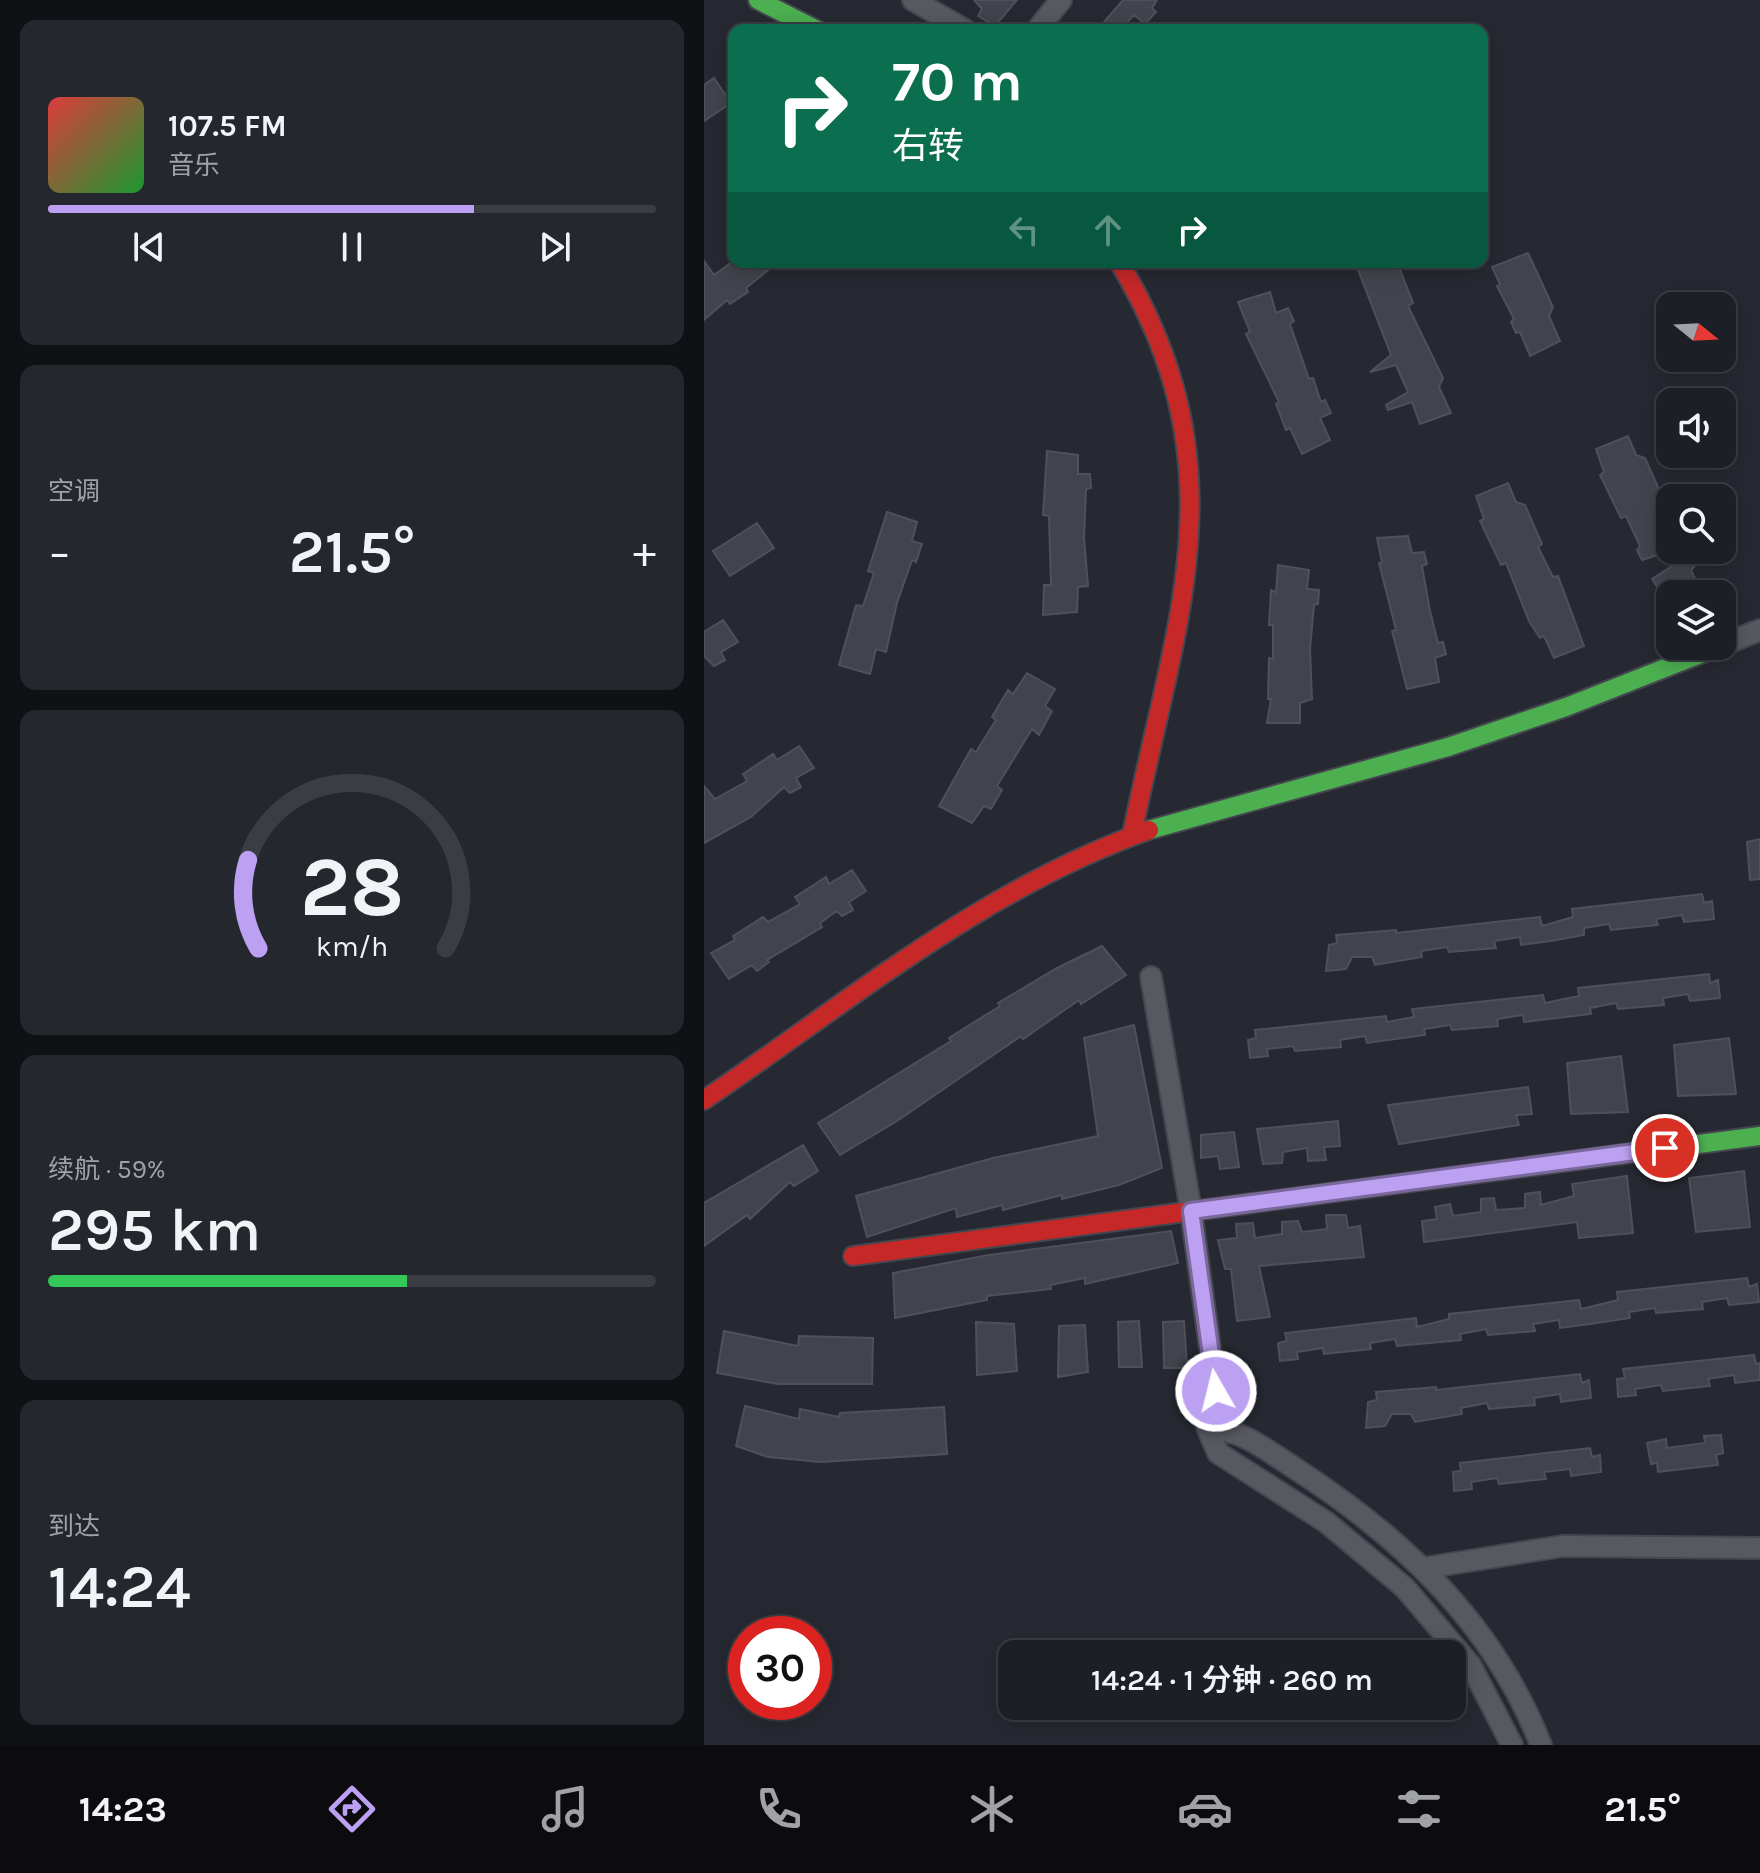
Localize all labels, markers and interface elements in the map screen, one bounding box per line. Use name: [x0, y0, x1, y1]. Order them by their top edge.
text: 70 m: [892, 49, 1023, 114]
icon: right: [760, 56, 864, 160]
text: 107.5 FM: [168, 108, 287, 144]
text: 右转: [892, 125, 964, 167]
text: 音乐: [168, 150, 220, 181]
icon: left: [1002, 208, 1046, 252]
icon: ahead: [1086, 208, 1130, 252]
icon: right: [1170, 208, 1214, 252]
icon: previous: [127, 225, 171, 269]
icon: pause: [330, 225, 374, 269]
icon: next: [533, 225, 577, 269]
north arrow: [1656, 292, 1736, 372]
map controls: [1656, 292, 1736, 660]
button: sound: [1656, 388, 1736, 468]
text: 空调: [48, 476, 100, 507]
button: search: [1656, 484, 1736, 564]
text: 21.5°: [289, 517, 415, 587]
text: −: [48, 527, 71, 578]
text: +: [633, 527, 656, 578]
button: layers: [1656, 580, 1736, 660]
text: 28: [300, 838, 404, 935]
text: km/h: [316, 930, 388, 963]
pin: [1631, 1114, 1699, 1182]
icon: arrive: [1643, 1126, 1687, 1170]
text: 续航 · 59%: [48, 1154, 166, 1185]
text: 295 km: [48, 1195, 261, 1265]
position arrow: [1174, 1349, 1258, 1433]
text: 到达: [48, 1511, 100, 1542]
text: 14:24: [48, 1552, 191, 1622]
speed limit sign: 30: [728, 1616, 832, 1720]
text: 14:24 · 1 分钟 · 260 m: [1091, 1662, 1373, 1698]
icon: directions: [324, 1781, 380, 1837]
icon: music: [537, 1781, 593, 1837]
icon: phone: [751, 1781, 807, 1837]
icon: climate: [964, 1781, 1020, 1837]
icon: car: [1177, 1781, 1233, 1837]
icon: filters: [1391, 1781, 1447, 1837]
text: 14:23: [79, 1788, 167, 1830]
text: 21.5°: [1604, 1788, 1681, 1830]

